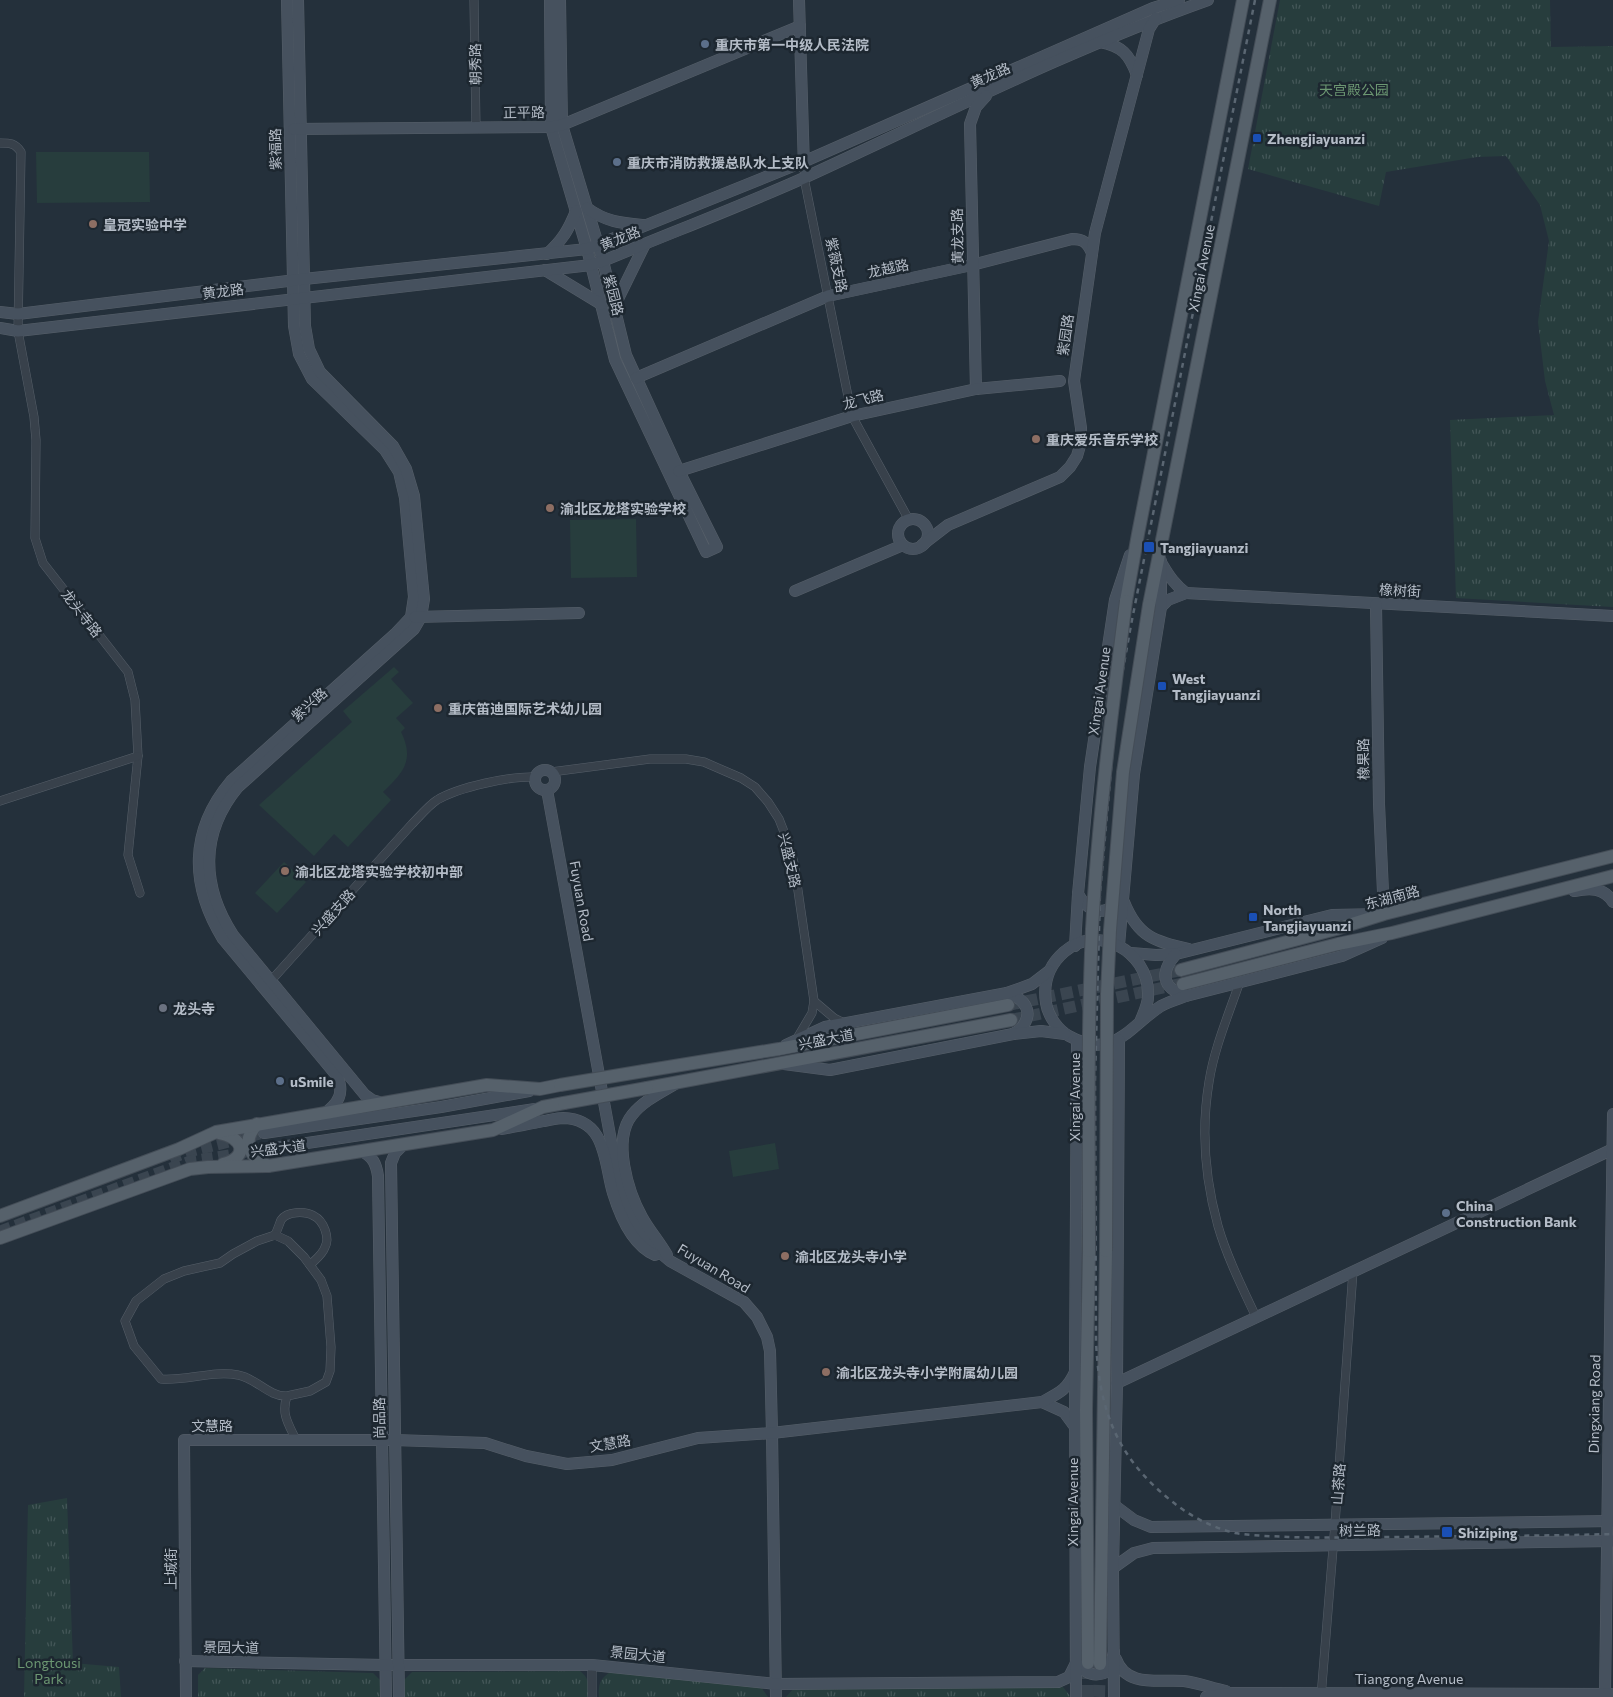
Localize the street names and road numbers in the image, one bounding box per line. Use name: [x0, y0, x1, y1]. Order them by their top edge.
street label: 朝秀路: [466, 43, 484, 85]
street label: 黄龙路: [967, 59, 1013, 91]
street label: 正平路: [503, 103, 545, 121]
street label: 紫福路: [266, 128, 284, 170]
street label: 黄龙支路: [948, 208, 966, 264]
street label: 黄龙路: [597, 222, 643, 254]
street label: Xingai Avenue: [1184, 223, 1218, 313]
street label: 紫薇支路: [823, 236, 851, 294]
street label: 龙越路: [866, 255, 910, 281]
street label: 紫园路: [601, 273, 627, 317]
street label: 黄龙路: [201, 280, 245, 302]
street label: 紫园路: [1054, 313, 1076, 357]
street label: 龙飞路: [841, 386, 885, 412]
street label: 橡树街: [1379, 580, 1421, 600]
street label: 龙头寺路: [58, 586, 106, 640]
street label: Xingai Avenue: [1084, 646, 1114, 736]
street label: 紫兴路: [288, 684, 330, 724]
street label: 橡果路: [1354, 738, 1372, 780]
street label: 兴盛支路: [775, 831, 805, 889]
street label: Fuyuan Road: [567, 859, 597, 943]
street label: 东湖南路: [1363, 882, 1421, 912]
street label: 兴盛支路: [308, 886, 358, 938]
street label: 兴盛大道: [797, 1025, 855, 1053]
street label: Xingai Avenue: [1066, 1053, 1083, 1141]
street label: 兴盛大道: [249, 1136, 307, 1160]
street label: Fuyuan Road: [675, 1240, 753, 1296]
street label: Dingxiang Road: [1585, 1354, 1603, 1454]
street label: 尚品路: [370, 1397, 388, 1439]
street label: 文慧路: [191, 1417, 233, 1434]
street label: 文慧路: [588, 1431, 632, 1455]
street label: Xingai Avenue: [1064, 1458, 1081, 1546]
street label: 山茶路: [1328, 1462, 1348, 1506]
street label: 树兰路: [1339, 1521, 1381, 1539]
street label: 上城街: [162, 1548, 179, 1590]
street label: 景园大道: [203, 1638, 259, 1656]
street label: 景园大道: [609, 1643, 667, 1665]
street label: Tiangong Avenue: [1355, 1670, 1463, 1687]

